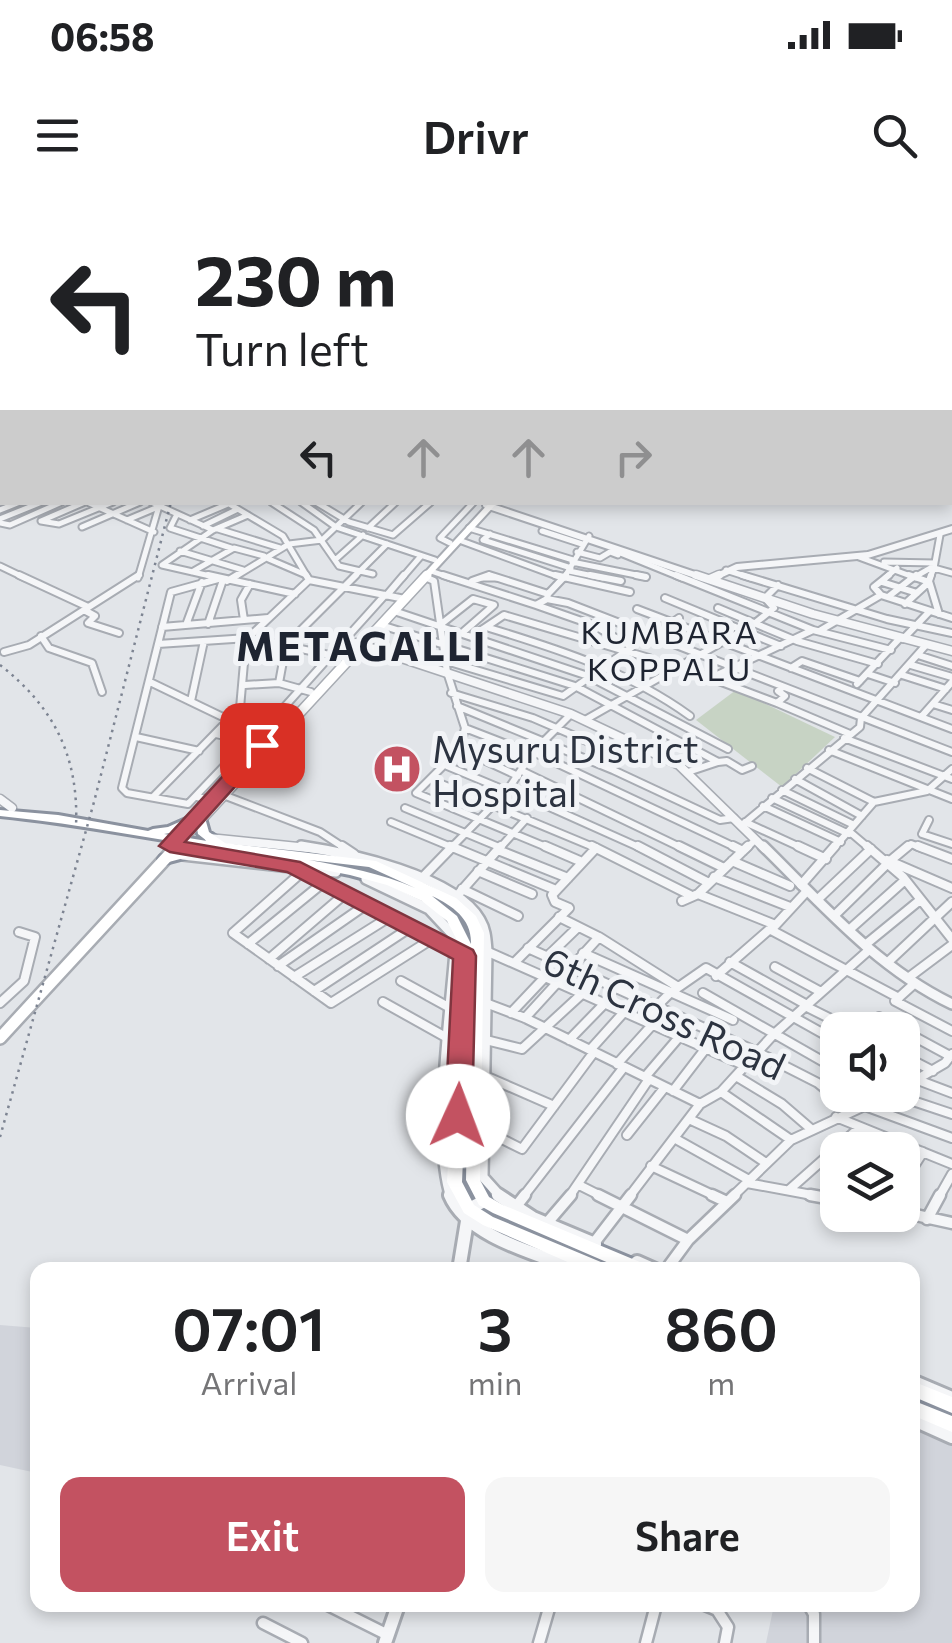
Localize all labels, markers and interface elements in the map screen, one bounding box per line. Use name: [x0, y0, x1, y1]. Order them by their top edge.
text: 06:58: [50, 12, 154, 59]
icon: menu: [30, 108, 85, 163]
text: Drivr: [423, 108, 529, 163]
icon: search: [867, 108, 922, 163]
text: 230 m: [195, 235, 397, 320]
icon: left: [30, 240, 160, 370]
text: Turn left: [195, 320, 369, 375]
icon: left: [291, 430, 346, 485]
icon: ahead: [396, 430, 451, 485]
icon: ahead: [501, 430, 556, 485]
icon: right: [606, 430, 661, 485]
district label: KUMBARA KOPPALU: [581, 611, 759, 688]
district label: METAGALLI: [236, 620, 488, 669]
pin: [220, 703, 305, 788]
icon: arrive: [235, 718, 290, 773]
place label: Mysuru District Hospital: [432, 724, 699, 815]
hospital icon: Mysuru District Hospital: [371, 743, 423, 795]
street label: 6th Cross Road: [537, 936, 793, 1088]
map controls: [820, 1012, 920, 1232]
button: sound: [820, 1012, 920, 1112]
position arrow: [406, 1064, 510, 1168]
button: layers: [820, 1132, 920, 1232]
text: 07:01: [172, 1290, 326, 1363]
text: 3: [478, 1290, 512, 1363]
text: 860: [664, 1290, 778, 1363]
text: Arrival: [200, 1362, 297, 1402]
text: min: [468, 1362, 522, 1402]
text: m: [707, 1362, 735, 1402]
button: Exit: [60, 1477, 465, 1592]
button: Share: [485, 1477, 890, 1592]

